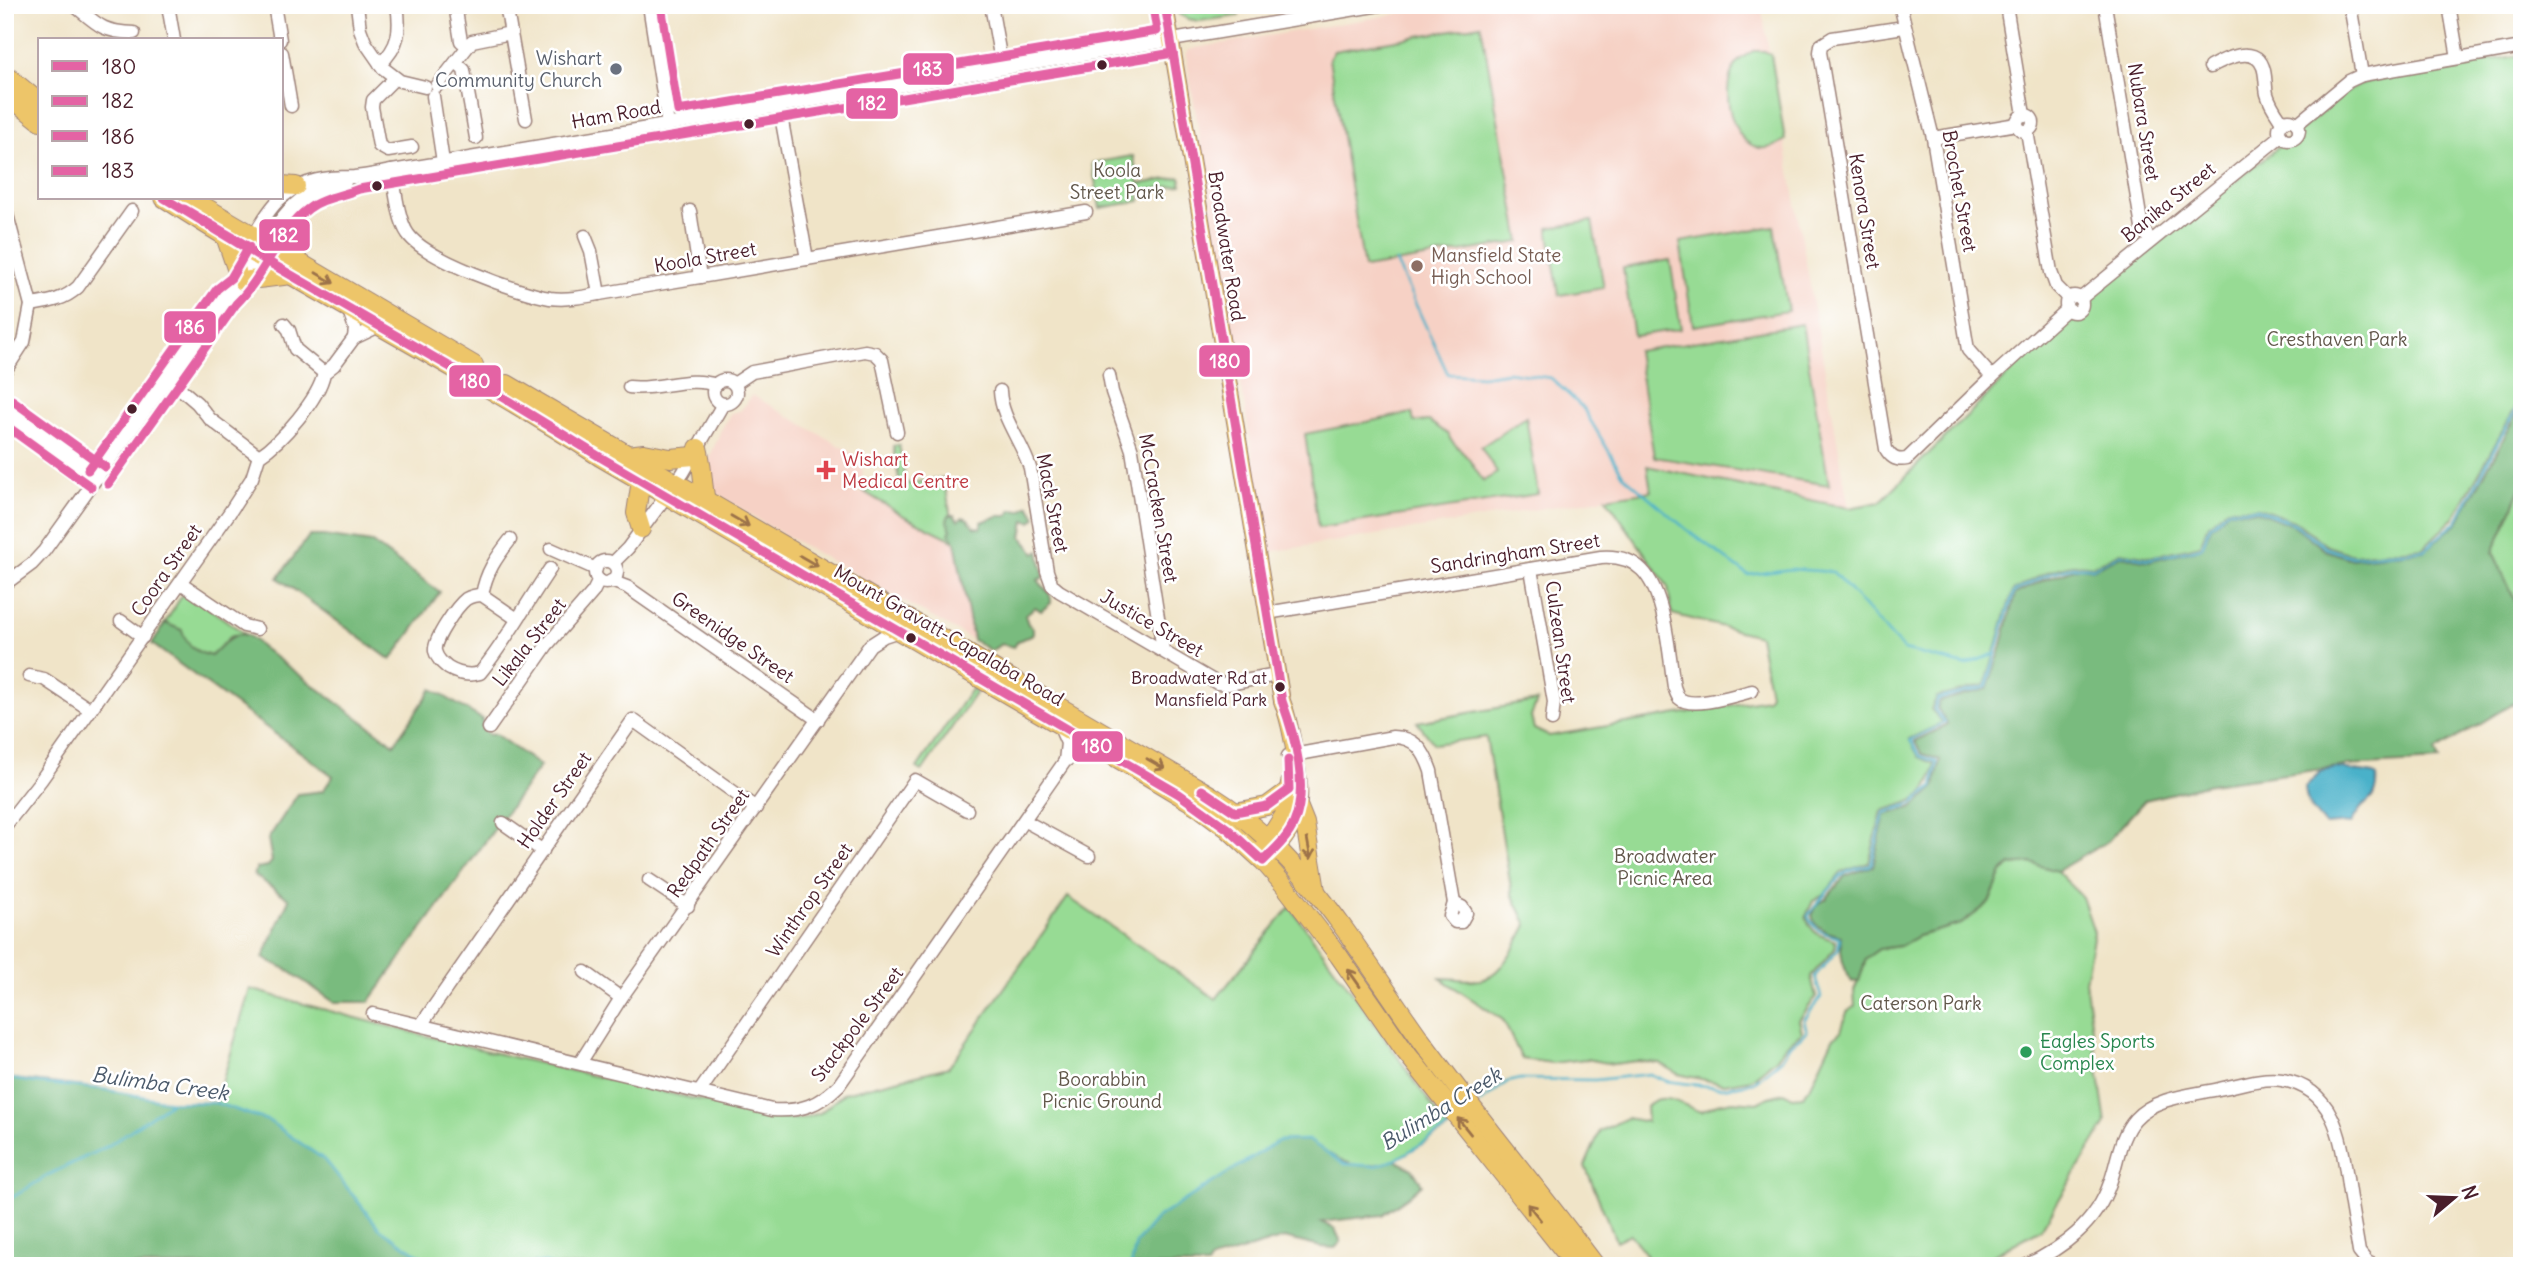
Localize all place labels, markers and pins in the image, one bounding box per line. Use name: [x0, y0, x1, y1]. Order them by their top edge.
place label: Wishart Community Church: [435, 46, 602, 92]
unlabelled marker: [1095, 58, 1109, 72]
marker: Wishart Community Church: [608, 61, 624, 77]
unlabelled marker: [742, 117, 756, 131]
unlabelled marker: [370, 179, 384, 193]
place label: Mansfield State High School: [1431, 243, 1561, 289]
marker: Mansfield State High School: [1409, 258, 1425, 274]
unlabelled marker: [125, 402, 139, 416]
place label: Wishart Medical Centre: [842, 447, 969, 493]
marker: Wishart Medical Centre: [816, 460, 836, 480]
unlabelled marker: [904, 631, 918, 645]
place label: Broadwater Rd at Mansfield Park: [1131, 667, 1267, 711]
marker: Broadwater Rd at Mansfield Park: [1273, 680, 1287, 694]
place label: Eagles Sports Complex: [2040, 1029, 2155, 1075]
marker: Eagles Sports Complex: [2018, 1044, 2034, 1060]

